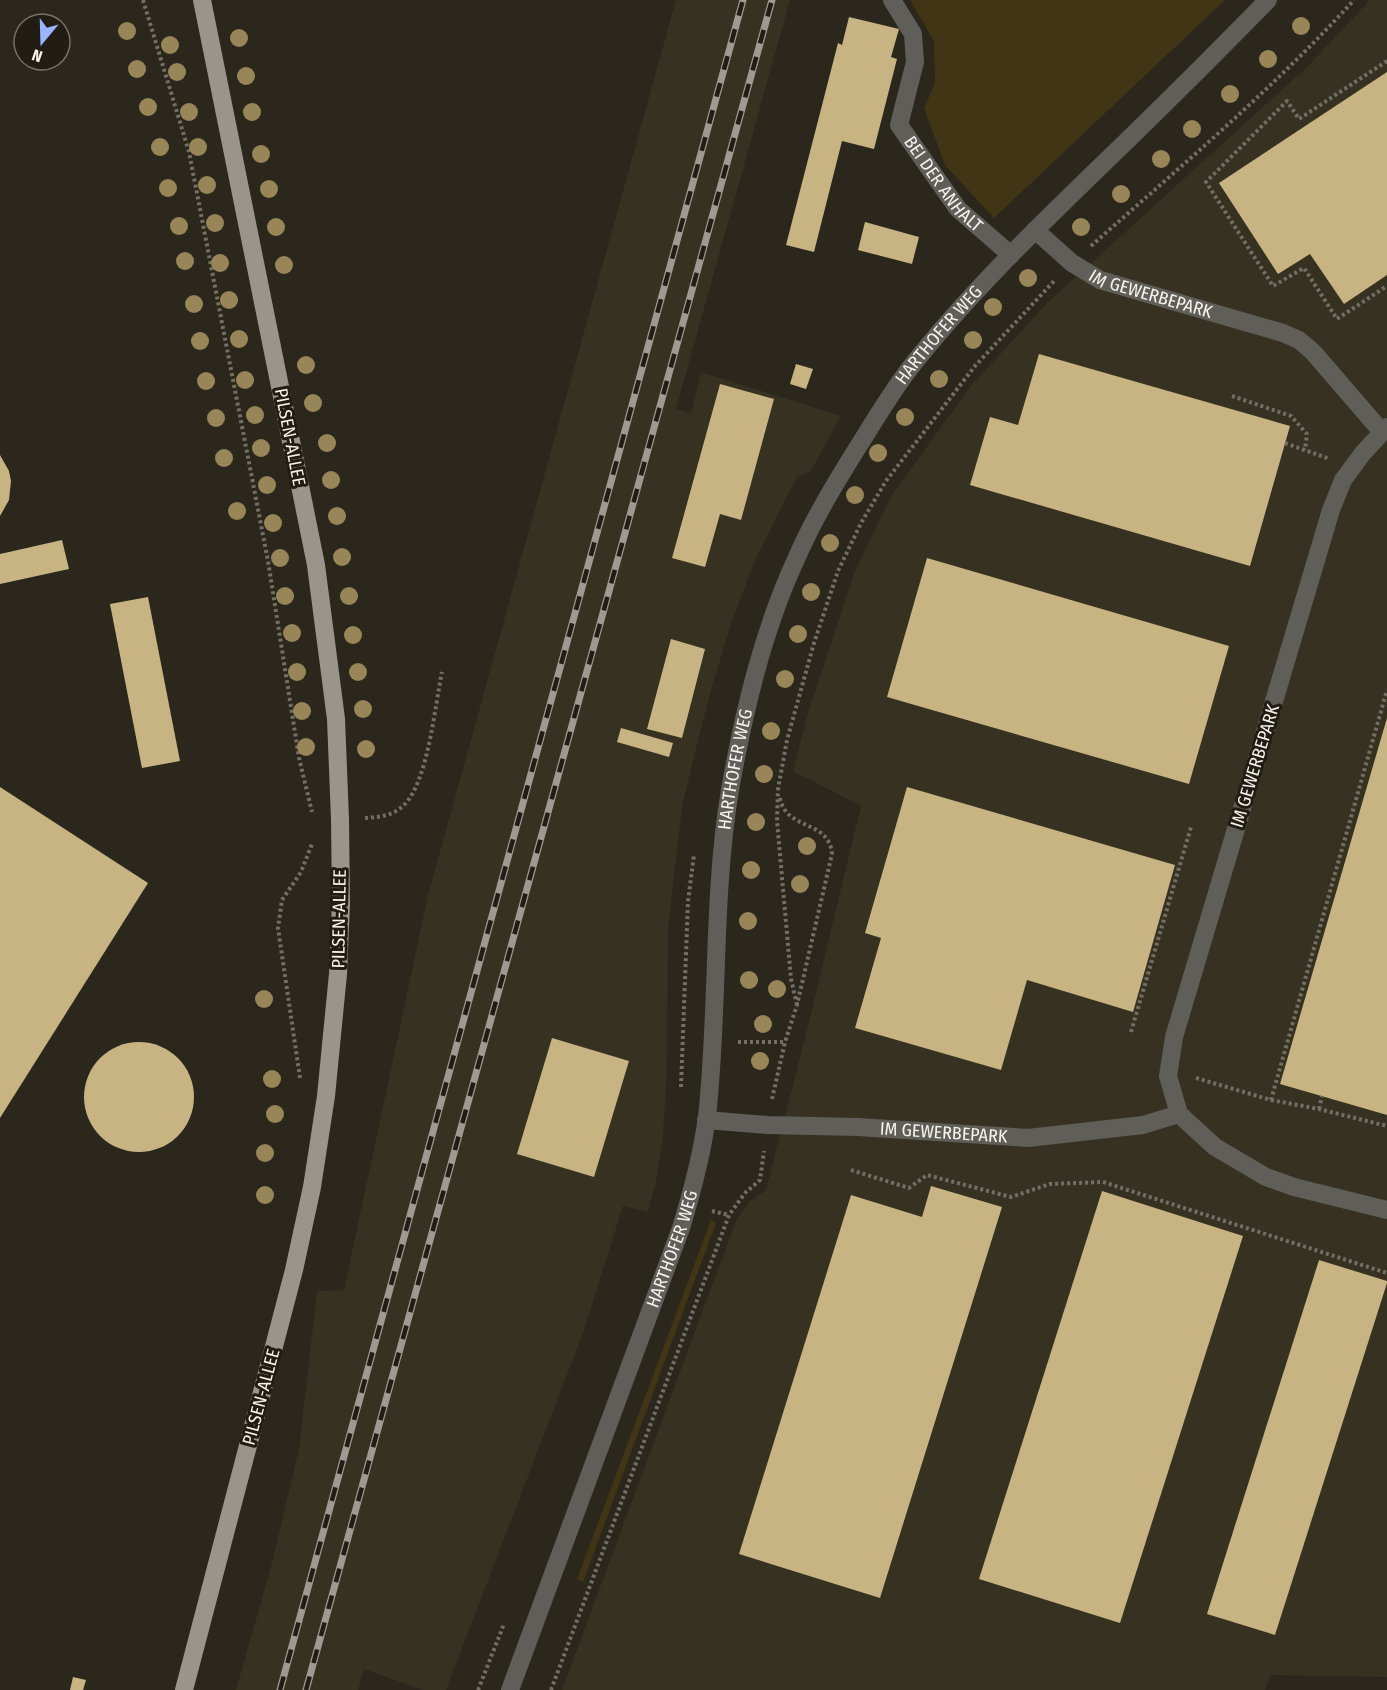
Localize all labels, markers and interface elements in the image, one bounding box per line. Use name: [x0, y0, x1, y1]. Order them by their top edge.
north arrow: [12, 12, 72, 72]
text: N: [30, 45, 45, 66]
street label: BEI DER ANHALT: [899, 132, 988, 237]
street label: IM GEWERBEPARK: [1085, 265, 1215, 323]
street label: HARTHOFER WEG: [891, 281, 987, 389]
street label: PILSEN-ALLEE: [270, 386, 310, 488]
street label: IM GEWERBEPARK: [1226, 701, 1284, 830]
street label: HARTHOFER WEG: [713, 707, 757, 831]
street label: PILSEN-ALLEE: [327, 869, 351, 969]
street label: IM GEWERBEPARK: [879, 1117, 1009, 1148]
street label: HARTHOFER WEG: [642, 1188, 702, 1311]
street label: PILSEN-ALLEE: [238, 1346, 284, 1448]

